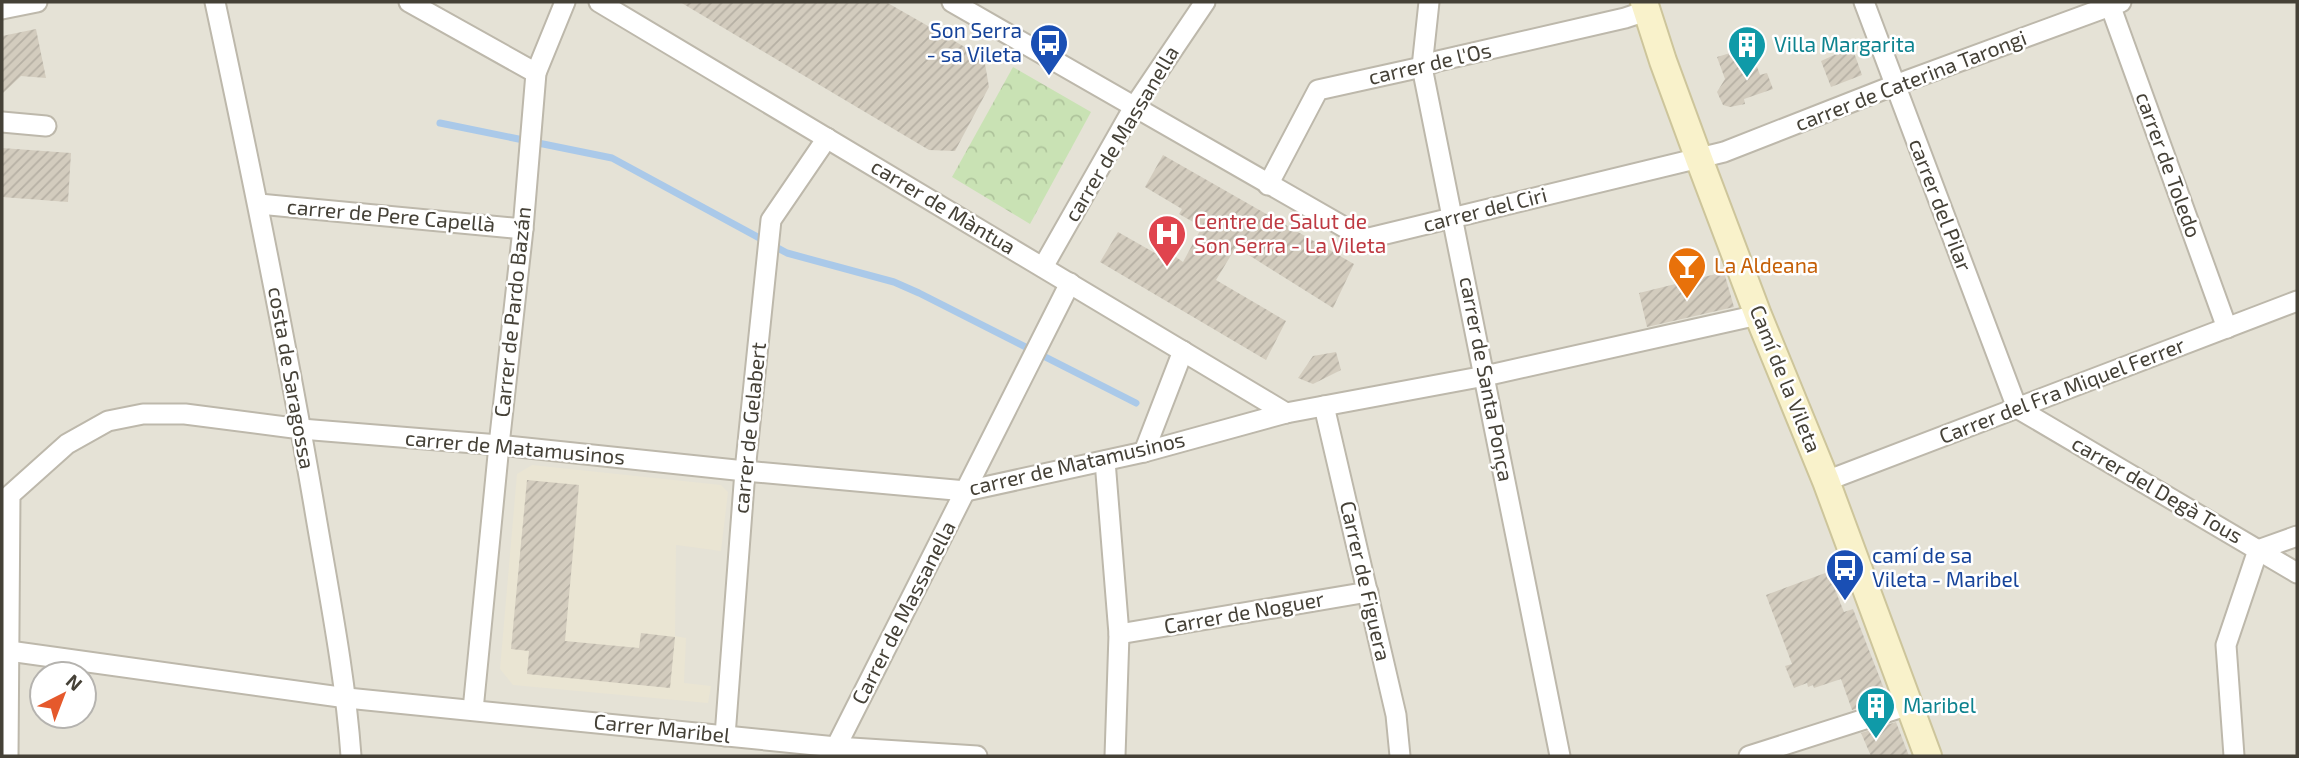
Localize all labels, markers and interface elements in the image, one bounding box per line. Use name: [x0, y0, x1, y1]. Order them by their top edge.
place label: Son Serra - sa Vileta: [926, 17, 1022, 66]
bus stop icon: Son Serra - sa Vileta: [1028, 22, 1070, 77]
building icon: Villa Margarita: [1726, 24, 1768, 79]
street label: carrer de Caterina Tarongi: [1791, 24, 2030, 135]
place label: Villa Margarita: [1774, 31, 1915, 56]
street label: carrer de l'Os: [1366, 36, 1493, 89]
street label: carrer de Massanella: [1058, 41, 1183, 226]
street label: carrer de Toledo: [2131, 88, 2207, 241]
street label: carrer del Pilar: [1905, 135, 1978, 275]
street label: carrer de Màntua: [867, 153, 1020, 259]
street label: carrer del Ciri: [1420, 181, 1549, 236]
street label: carrer de Pere Capellà: [286, 193, 496, 236]
street label: Carrer de Pardo Bazán: [488, 205, 535, 418]
place label: Centre de Salut de Son Serra - La Vileta: [1194, 208, 1386, 257]
hospital icon: Centre de Salut de Son Serra - La Vileta: [1146, 213, 1188, 268]
bar icon: La Aldeana: [1666, 245, 1708, 300]
place label: La Aldeana: [1714, 252, 1818, 277]
street label: carrer de Santa Ponça: [1453, 274, 1520, 484]
street label: costa de Saragossa: [264, 285, 321, 471]
street label: Camí de la Vileta: [1745, 301, 1827, 456]
street label: Carrer del Fra Miquel Ferrer: [1935, 331, 2188, 448]
street label: carrer de Gelabert: [727, 341, 770, 515]
street label: carrer de Matamusinos: [404, 424, 626, 469]
street label: carrer de Matamusinos: [966, 426, 1187, 500]
street label: carrer del Degà Tous: [2068, 430, 2248, 548]
street label: Carrer de Figuera: [1336, 498, 1397, 663]
street label: Carrer de Massanella: [846, 517, 960, 708]
place label: camí de sa Vileta - Maribel: [1872, 542, 2020, 591]
bus stop icon: camí de sa Vileta - Maribel: [1824, 547, 1866, 602]
street label: Carrer de Noguer: [1162, 585, 1326, 638]
north arrow: [28, 660, 98, 730]
text: N: [62, 669, 88, 695]
building icon: Maribel: [1855, 685, 1897, 740]
place label: Maribel: [1903, 692, 1977, 717]
street label: Carrer Maribel: [593, 708, 732, 747]

